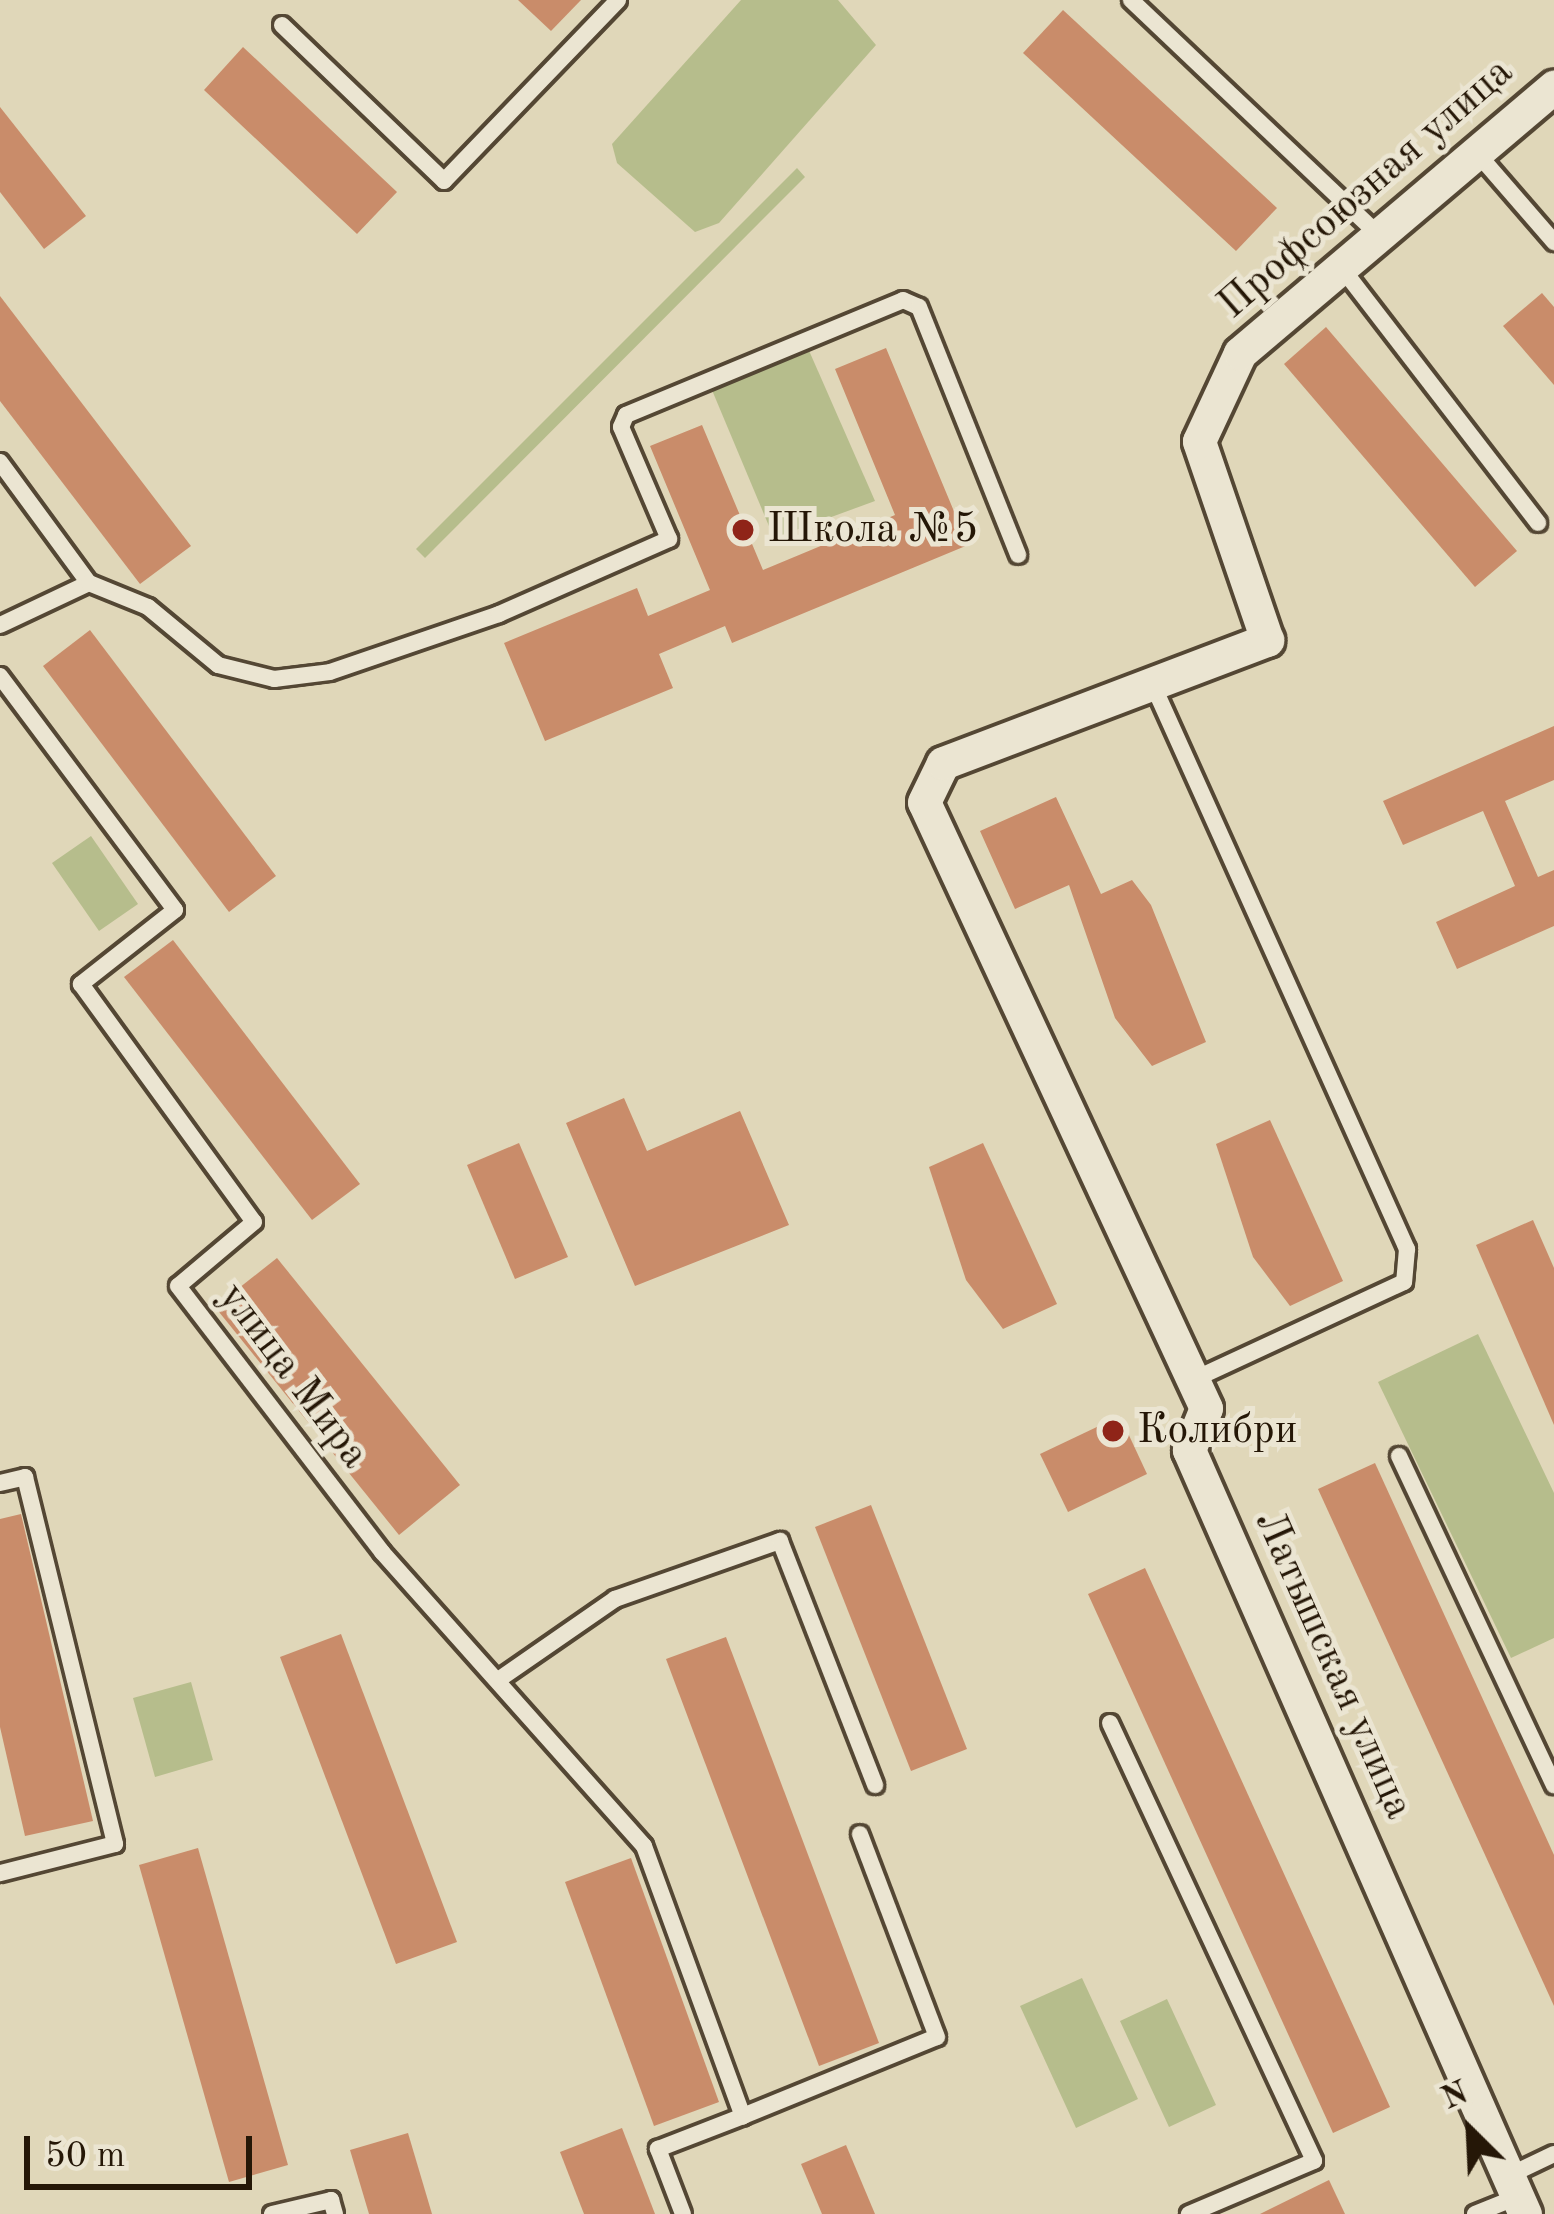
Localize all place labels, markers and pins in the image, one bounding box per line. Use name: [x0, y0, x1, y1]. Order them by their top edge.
place label: Школа №5: [767, 505, 978, 555]
marker: Школа №5: [730, 517, 756, 543]
place label: Колибри: [1137, 1406, 1297, 1456]
marker: Колибри: [1100, 1418, 1126, 1444]

